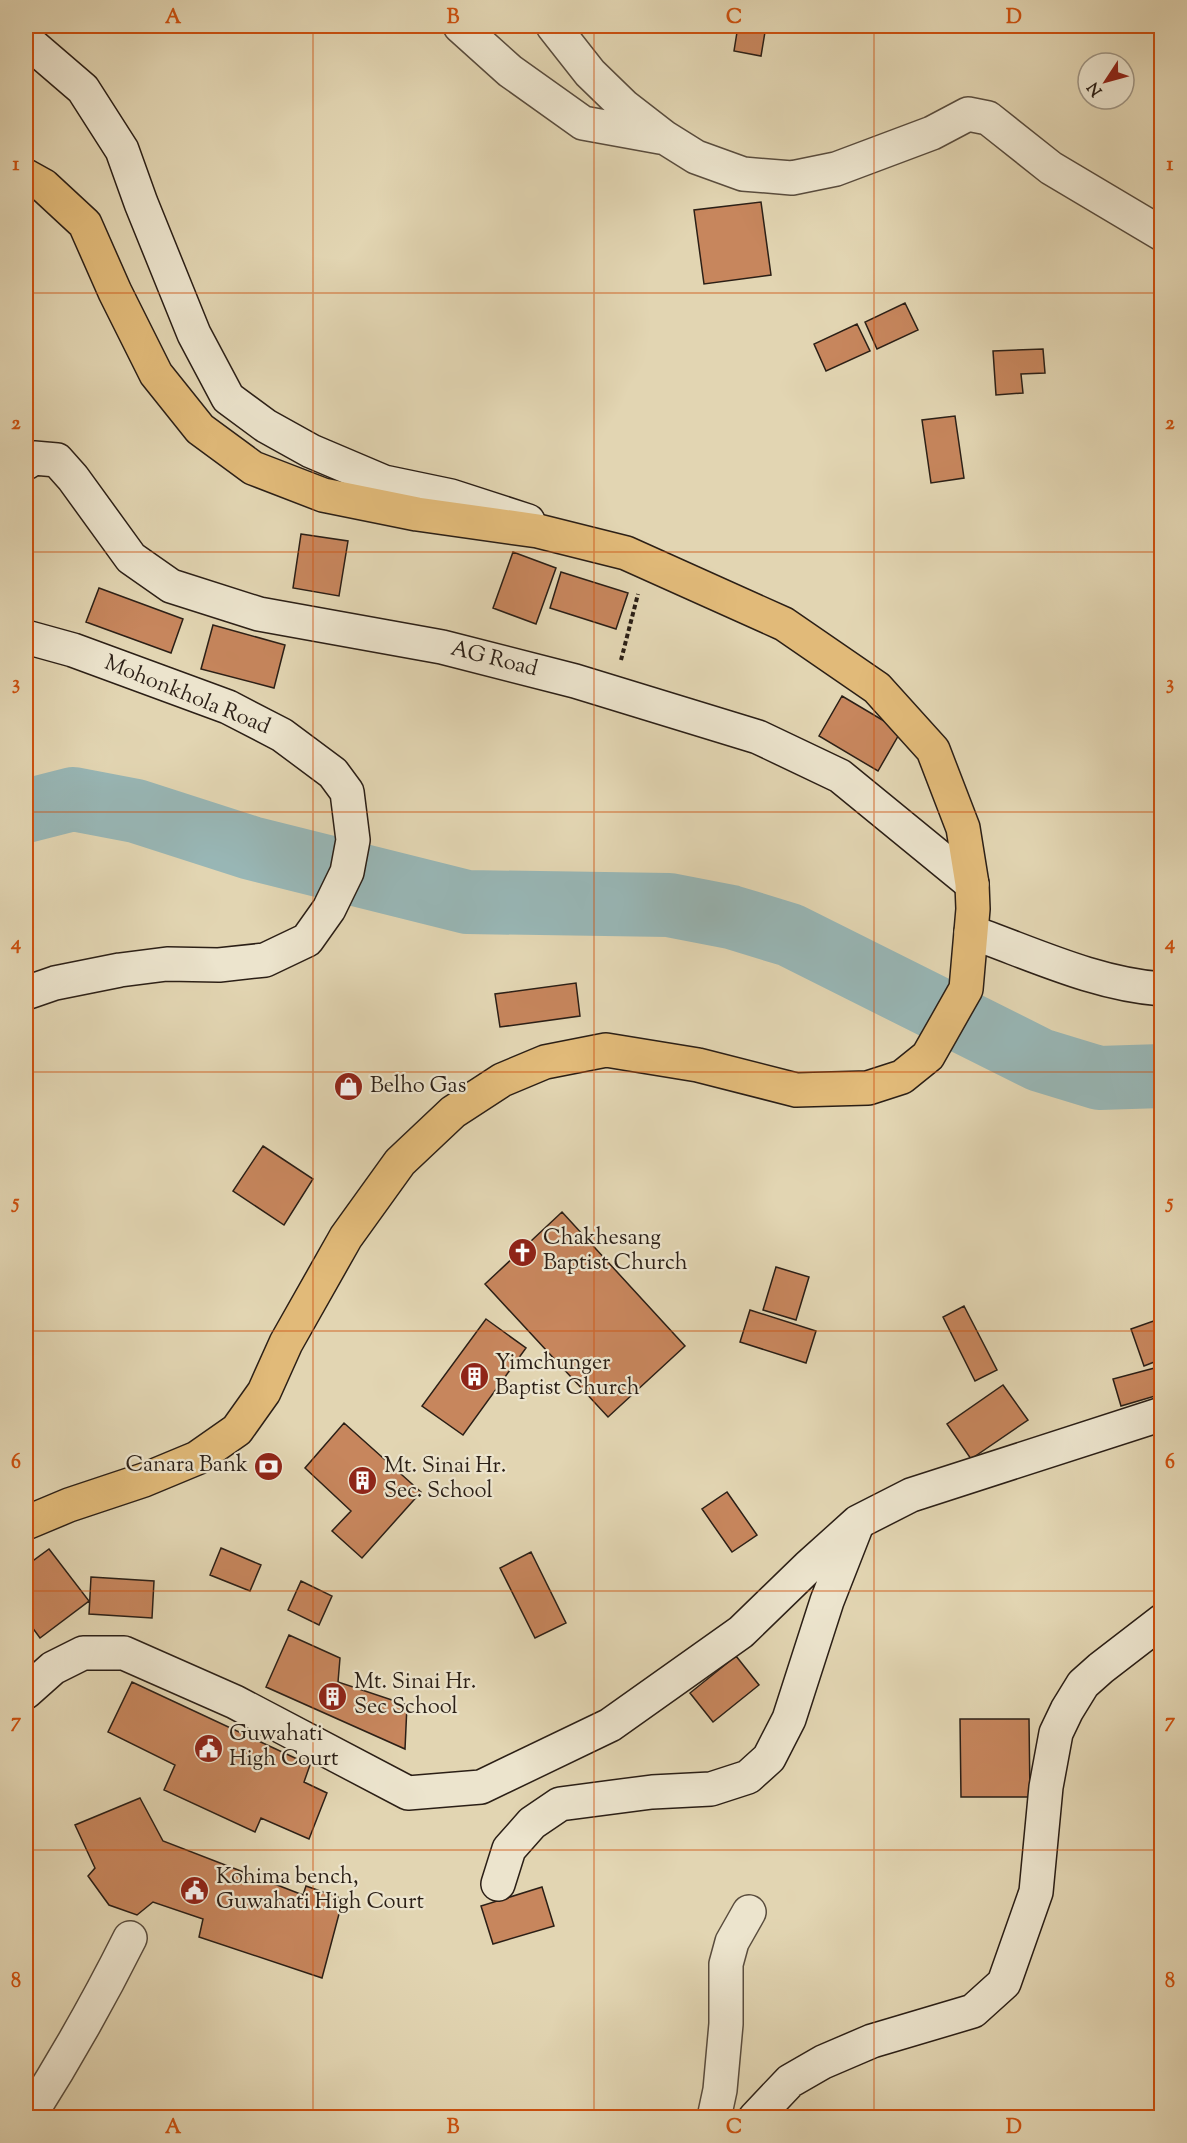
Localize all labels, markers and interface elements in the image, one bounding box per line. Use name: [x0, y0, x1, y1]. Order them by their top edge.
text: A: [165, 4, 182, 33]
text: B: [447, 4, 460, 33]
text: C: [726, 4, 742, 33]
text: D: [1006, 4, 1022, 33]
north arrow: [1076, 51, 1136, 111]
text: N: [1083, 76, 1109, 100]
text: 1: [13, 151, 20, 180]
text: 1: [1167, 151, 1174, 180]
text: 2: [11, 410, 21, 439]
text: 2: [1165, 410, 1175, 439]
street label: AG Road: [447, 634, 541, 686]
street label: Mohonkhola Road: [99, 648, 275, 744]
text: 3: [12, 670, 20, 699]
text: 3: [1166, 670, 1174, 699]
text: 4: [10, 930, 21, 959]
text: 4: [1164, 930, 1175, 959]
shop icon: Belho Gas: [333, 1071, 365, 1103]
place label: Belho Gas: [370, 1071, 466, 1103]
text: 5: [11, 1189, 20, 1218]
text: 5: [1165, 1189, 1174, 1218]
place label: Chakhesang Baptist Church: [543, 1223, 688, 1280]
church icon: Chakhesang Baptist Church: [506, 1236, 538, 1268]
place label: Yimchunger Baptist Church: [495, 1348, 640, 1405]
building icon: Yimchunger Baptist Church: [458, 1361, 490, 1393]
text: 6: [11, 1449, 21, 1478]
text: 6: [1165, 1449, 1175, 1478]
place label: Canara Bank: [126, 1450, 248, 1482]
bank icon: Canara Bank: [253, 1450, 285, 1482]
place label: Mt. Sinai Hr. Sec. School: [384, 1451, 506, 1508]
building icon: Mt. Sinai Hr. Sec. School: [347, 1464, 379, 1496]
place label: Mt. Sinai Hr. Sec School: [354, 1667, 476, 1724]
building icon: Mt. Sinai Hr. Sec School: [317, 1680, 349, 1712]
text: 7: [11, 1708, 22, 1737]
text: 7: [1165, 1708, 1176, 1737]
place label: Guwahati High Court: [229, 1719, 339, 1776]
public building icon: Guwahati High Court: [192, 1732, 224, 1764]
place label: Kohima bench, Guwahati High Court: [216, 1862, 425, 1919]
public building icon: Kohima bench, Guwahati High Court: [179, 1875, 211, 1907]
text: 8: [11, 1968, 21, 1997]
text: 8: [1165, 1968, 1175, 1997]
text: A: [165, 2114, 182, 2143]
text: B: [447, 2114, 460, 2143]
text: C: [726, 2114, 742, 2143]
text: D: [1006, 2114, 1022, 2143]

